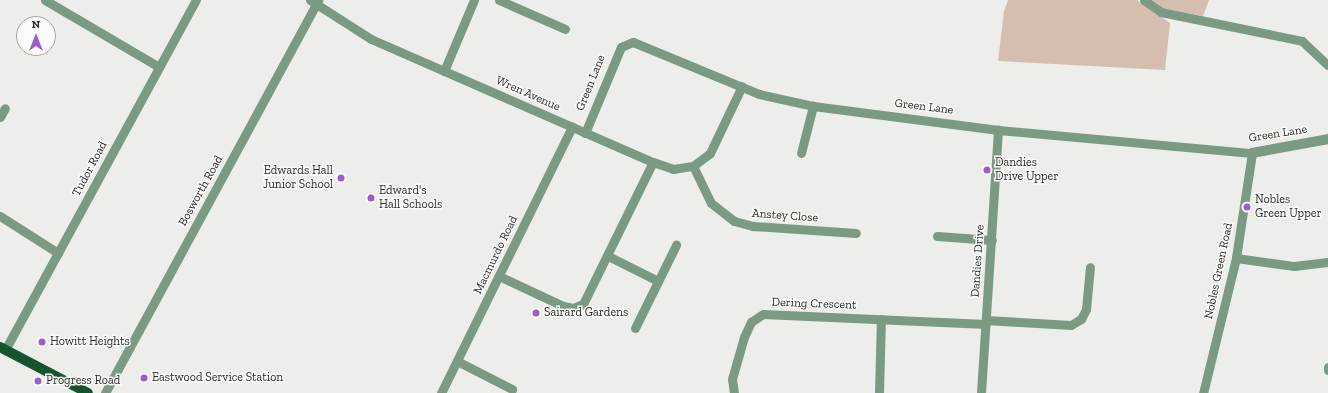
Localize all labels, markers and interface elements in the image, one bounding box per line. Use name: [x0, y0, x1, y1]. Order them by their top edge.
north arrow: [16, 16, 56, 56]
text: N: [32, 18, 40, 31]
street label: Green Lane: [573, 53, 609, 113]
street label: Wren Avenue: [494, 73, 562, 115]
street label: Green Lane: [894, 96, 954, 118]
street label: Green Lane: [1248, 122, 1308, 146]
street label: Tudor Road: [69, 139, 111, 199]
street label: Bosworth Road: [176, 153, 226, 229]
place label: Dandies Drive Upper: [995, 156, 1058, 184]
place label: Edwards Hall Junior School: [263, 164, 333, 192]
marker: Dandies Drive Upper: [982, 165, 992, 175]
marker: Edwards Hall Junior School: [336, 173, 346, 183]
place label: Edward's Hall Schools: [379, 184, 442, 212]
marker: Edward's Hall Schools: [366, 193, 376, 203]
place label: Nobles Green Upper: [1255, 193, 1321, 221]
marker: Nobles Green Upper: [1242, 202, 1252, 212]
street label: Anstey Close: [751, 206, 819, 226]
street label: Macmurdo Road: [471, 214, 521, 296]
street label: Nobles Green Road: [1202, 222, 1236, 320]
street label: Dandies Drive: [968, 224, 988, 298]
street label: Dering Crescent: [771, 295, 857, 313]
place label: Sairard Gardens: [544, 306, 628, 320]
marker: Sairard Gardens: [531, 308, 541, 318]
place label: Howitt Heights: [50, 335, 130, 349]
marker: Howitt Heights: [37, 337, 47, 347]
place label: Eastwood Service Station: [152, 371, 283, 385]
marker: Eastwood Service Station: [139, 373, 149, 383]
place label: Progress Road: [46, 374, 120, 388]
marker: Progress Road: [33, 376, 43, 386]

